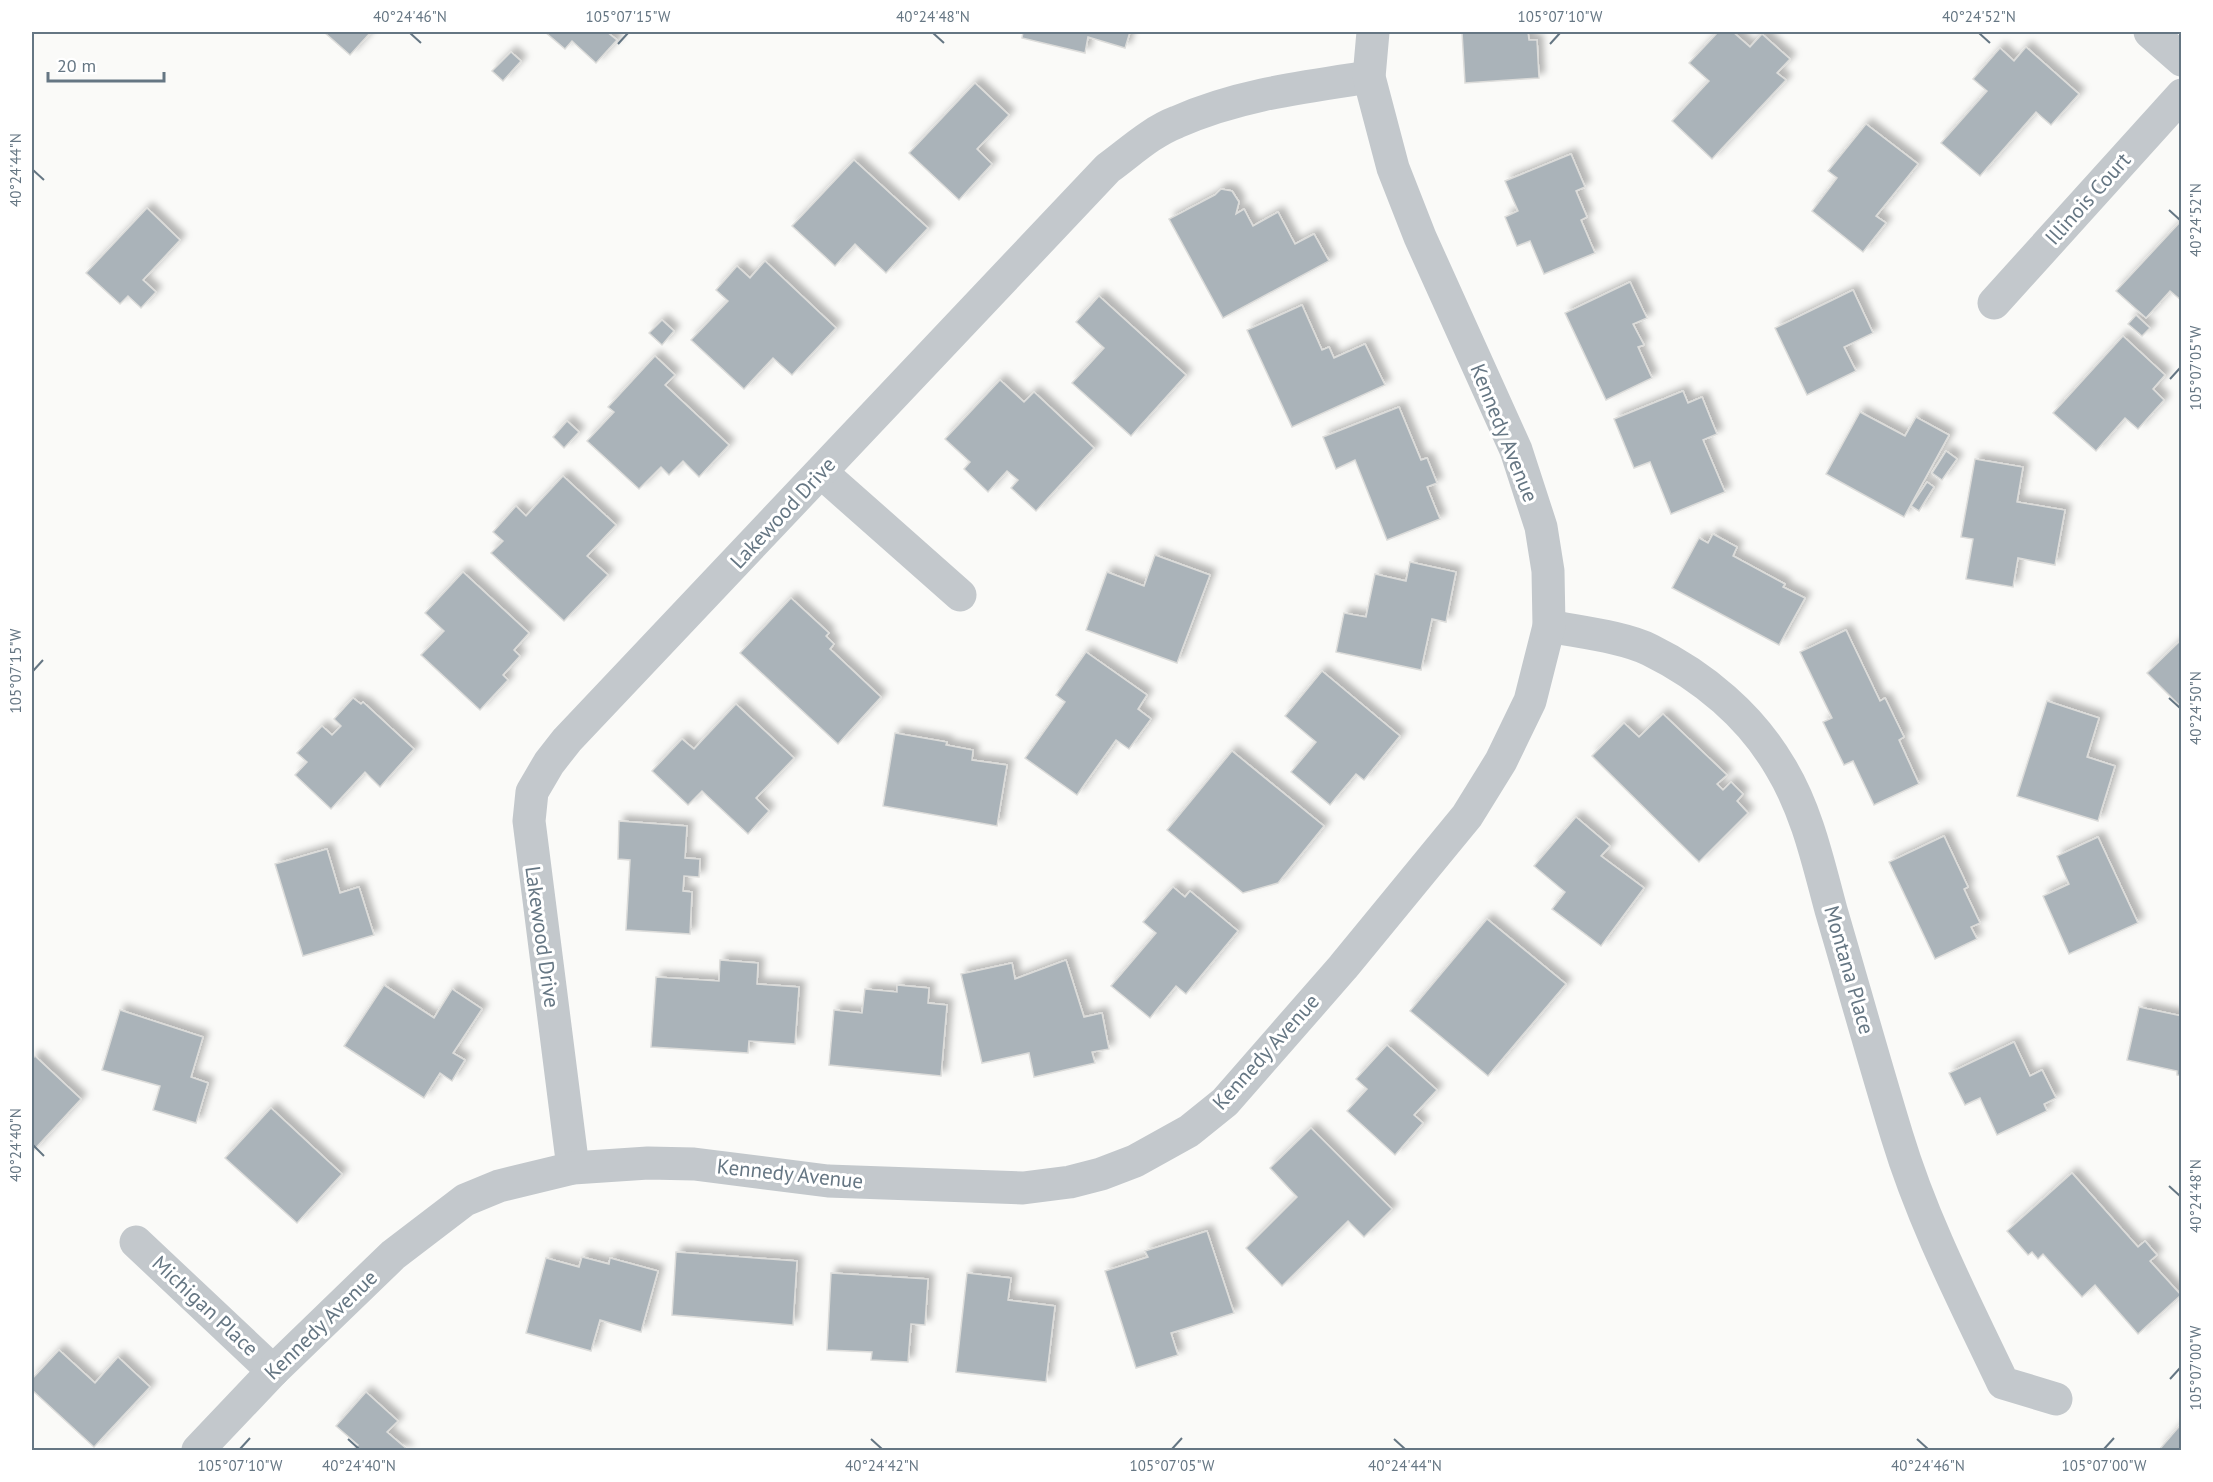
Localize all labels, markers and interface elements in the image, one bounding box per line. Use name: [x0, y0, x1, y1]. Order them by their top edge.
text: 40°24'46"N: [373, 7, 447, 26]
text: 105°07'15"W: [586, 7, 671, 26]
text: 40°24'48"N: [896, 7, 970, 26]
text: 105°07'10"W: [1518, 7, 1603, 26]
text: 40°24'52"N: [1942, 7, 2016, 26]
scale bar: [48, 45, 164, 83]
text: 20 m: [57, 54, 96, 77]
text: 40°24'44"N: [6, 133, 25, 207]
street label: Illinois Court: [2039, 147, 2136, 251]
text: 40°24'52"N: [2186, 183, 2205, 257]
text: 105°07'05"W: [2186, 325, 2205, 410]
street label: Kennedy Avenue: [1464, 360, 1545, 506]
street label: Lakewood Drive: [724, 451, 841, 574]
text: 105°07'15"W: [6, 628, 25, 713]
text: 40°24'50"N: [2186, 671, 2205, 745]
street label: Lakewood Drive: [519, 864, 566, 1010]
street label: Montana Place: [1818, 903, 1881, 1037]
street label: Kennedy Avenue: [1206, 988, 1325, 1115]
text: 40°24'40"N: [6, 1108, 25, 1182]
street label: Kennedy Avenue: [716, 1152, 865, 1195]
text: 40°24'48"N: [2186, 1159, 2205, 1233]
street label: Michigan Place: [147, 1250, 264, 1362]
street label: Kennedy Avenue: [258, 1264, 383, 1385]
text: 105°07'00"W: [2186, 1325, 2205, 1410]
text: 105°07'10"W: [198, 1456, 283, 1475]
text: 40°24'40"N: [322, 1456, 396, 1475]
text: 40°24'42"N: [845, 1456, 919, 1475]
text: 105°07'05"W: [1130, 1456, 1215, 1475]
text: 40°24'44"N: [1368, 1456, 1442, 1475]
text: 40°24'46"N: [1891, 1456, 1965, 1475]
text: 105°07'00"W: [2062, 1456, 2147, 1475]

